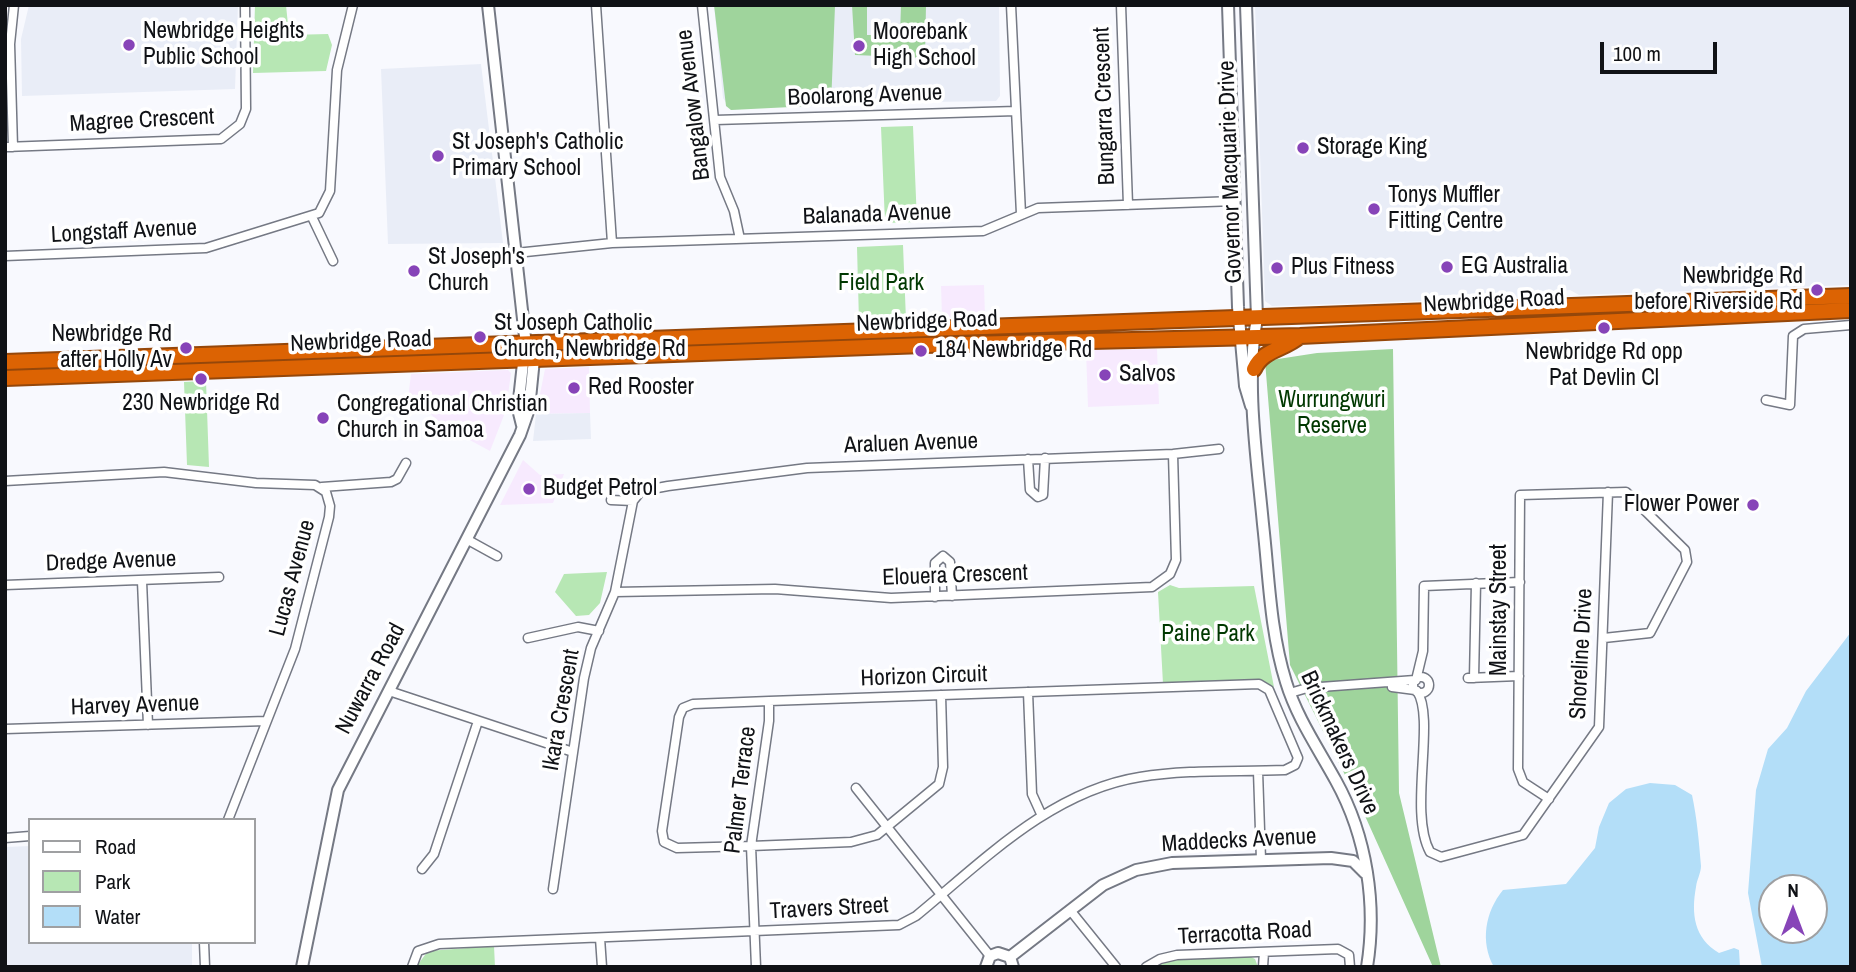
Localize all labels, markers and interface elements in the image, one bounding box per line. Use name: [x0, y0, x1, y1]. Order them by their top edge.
place label: Newbridge Heights Public School: [143, 18, 304, 72]
place label: Moorebank High School: [873, 19, 976, 73]
street label: Bungarra Crescent: [1088, 26, 1122, 186]
street label: Bangalow Avenue: [671, 28, 717, 182]
scale bar: [1604, 28, 1721, 72]
marker: Newbridge Heights Public School: [121, 37, 137, 53]
marker: Moorebank High School: [851, 38, 867, 54]
text: 100 m: [1613, 39, 1661, 68]
street label: Governor Macquarie Drive: [1213, 60, 1249, 284]
street label: Boolarong Avenue: [787, 80, 943, 112]
street label: Magree Crescent: [69, 103, 215, 139]
place label: St Joseph's Catholic Primary School: [452, 129, 623, 183]
place label: Storage King: [1317, 134, 1427, 162]
marker: Storage King: [1295, 140, 1311, 156]
marker: St Joseph's Catholic Primary School: [430, 148, 446, 164]
place label: Tonys Muffler Fitting Centre: [1388, 182, 1503, 236]
street label: Balanada Avenue: [802, 199, 952, 231]
marker: Tonys Muffler Fitting Centre: [1366, 201, 1382, 217]
street label: Longstaff Avenue: [50, 214, 198, 250]
place label: St Joseph's Church: [428, 244, 525, 298]
place label: EG Australia: [1461, 253, 1568, 281]
place label: Plus Fitness: [1291, 254, 1395, 282]
marker: EG Australia: [1439, 259, 1455, 275]
marker: Plus Fitness: [1269, 260, 1285, 276]
marker: St Joseph's Church: [406, 263, 422, 279]
place label: Newbridge Rd before Riverside Rd: [1634, 263, 1803, 317]
park label: Field Park: [838, 270, 924, 298]
marker: Newbridge Rd before Riverside Rd: [1809, 282, 1825, 298]
street label: Newbridge Road: [1423, 285, 1565, 319]
street label: Newbridge Road: [856, 306, 998, 338]
place label: St Joseph Catholic Church, Newbridge Rd: [494, 310, 686, 364]
marker: Newbridge Rd opp Pat Devlin Cl: [1596, 320, 1612, 336]
place label: Newbridge Rd after Holly Av: [51, 321, 172, 375]
street label: Newbridge Road: [290, 326, 432, 358]
marker: St Joseph Catholic Church, Newbridge Rd: [472, 329, 488, 345]
place label: 184 Newbridge Rd: [935, 337, 1092, 365]
place label: Newbridge Rd opp Pat Devlin Cl: [1525, 339, 1683, 393]
marker: Newbridge Rd after Holly Av: [178, 340, 194, 356]
marker: 184 Newbridge Rd: [913, 343, 929, 359]
place label: Salvos: [1119, 361, 1176, 389]
marker: Salvos: [1097, 367, 1113, 383]
marker: 230 Newbridge Rd: [193, 371, 209, 387]
place label: Red Rooster: [588, 374, 694, 402]
marker: Red Rooster: [566, 380, 582, 396]
park label: Wurrungwuri Reserve: [1278, 387, 1386, 441]
place label: 230 Newbridge Rd: [122, 390, 280, 418]
place label: Congregational Christian Church in Samoa: [337, 391, 548, 445]
marker: Congregational Christian Church in Samoa: [315, 410, 331, 426]
street label: Araluen Avenue: [844, 428, 978, 460]
place label: Budget Petrol: [543, 475, 657, 503]
marker: Budget Petrol: [521, 481, 537, 497]
place label: Flower Power: [1624, 491, 1739, 519]
marker: Flower Power: [1745, 497, 1761, 513]
street label: Lucas Avenue: [264, 517, 322, 639]
street label: Mainstay Street: [1486, 544, 1514, 676]
street label: Dredge Avenue: [45, 546, 177, 578]
street label: Elouera Crescent: [882, 560, 1028, 592]
street label: Shoreline Drive: [1565, 588, 1599, 720]
street label: Nuwarra Road: [330, 619, 412, 739]
park label: Paine Park: [1161, 621, 1255, 649]
street label: Ikara Crescent: [538, 647, 586, 773]
street label: Horizon Circuit: [860, 661, 988, 693]
street label: Brickmakers Drive: [1294, 667, 1384, 819]
street label: Harvey Avenue: [70, 690, 200, 722]
street label: Palmer Terrace: [720, 725, 762, 855]
legend: [28, 818, 256, 944]
street label: Maddecks Avenue: [1161, 823, 1317, 859]
text: Road: [95, 832, 136, 861]
text: Park: [95, 867, 130, 896]
north arrow: [1758, 874, 1828, 944]
text: N: [1787, 877, 1799, 903]
street label: Travers Street: [769, 892, 889, 926]
text: Water: [95, 902, 140, 931]
street label: Terracotta Road: [1177, 917, 1313, 951]

